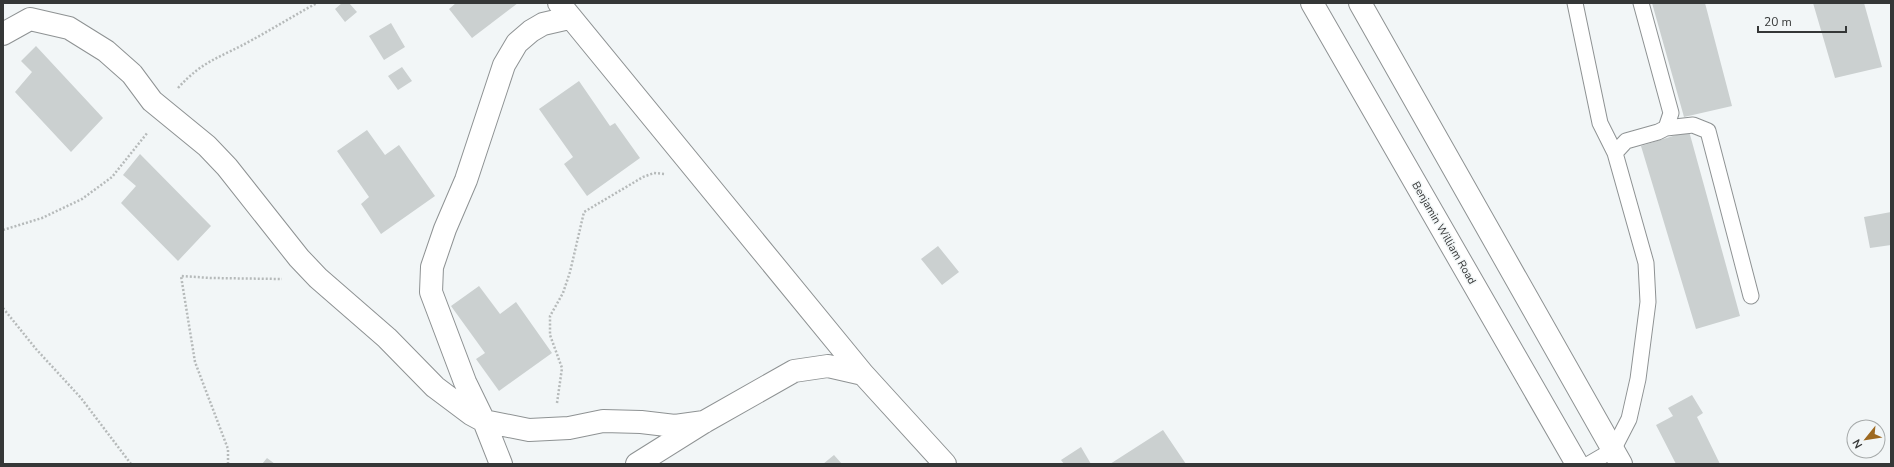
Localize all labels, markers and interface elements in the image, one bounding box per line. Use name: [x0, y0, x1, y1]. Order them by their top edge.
scale bar: [1758, 8, 1846, 34]
text: 20 m: [1764, 14, 1792, 30]
street label: Benjamin William Road: [1408, 179, 1480, 287]
north arrow: [1846, 419, 1886, 459]
text: N: [1849, 436, 1866, 451]

